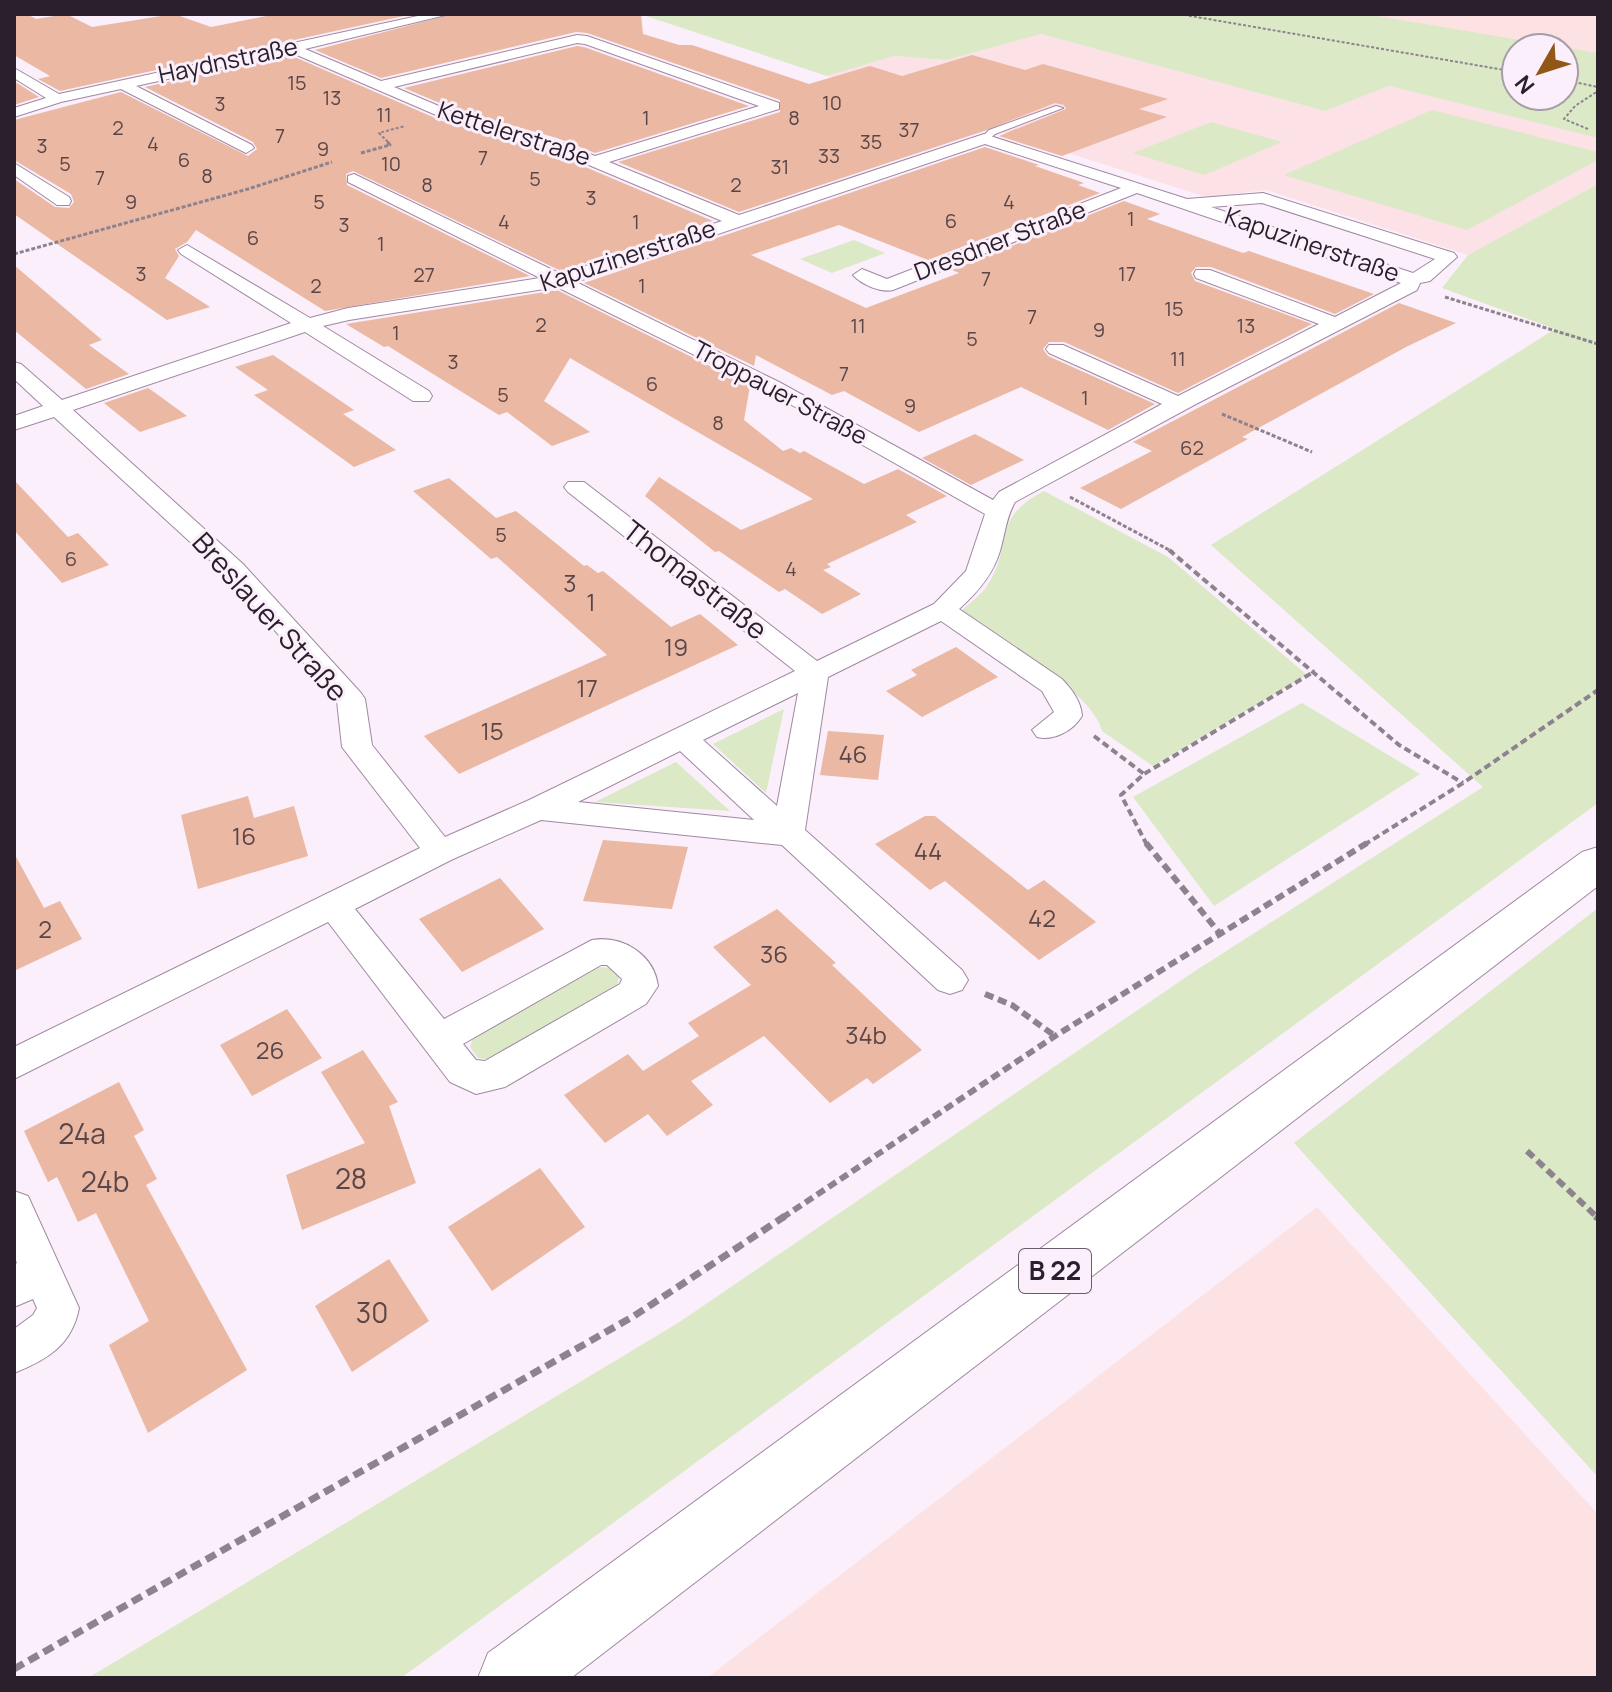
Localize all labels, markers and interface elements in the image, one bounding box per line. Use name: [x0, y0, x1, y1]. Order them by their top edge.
street label: Haydnstraße: [155, 29, 300, 90]
north arrow: [1500, 32, 1580, 112]
house number: 15: [287, 69, 307, 96]
text: N: [1508, 69, 1541, 100]
house number: 13: [323, 84, 341, 111]
house number: 10: [822, 89, 842, 116]
house number: 3: [214, 90, 226, 117]
street label: Kettelerstraße: [434, 92, 595, 173]
house number: 11: [376, 101, 392, 128]
house number: 1: [642, 104, 650, 131]
house number: 8: [788, 104, 800, 131]
house number: 2: [112, 114, 124, 141]
house number: 37: [898, 116, 920, 143]
house number: 7: [275, 122, 285, 149]
house number: 35: [860, 128, 882, 155]
house number: 4: [147, 130, 159, 157]
house number: 3: [36, 132, 48, 159]
house number: 9: [317, 135, 329, 162]
house number: 33: [818, 142, 840, 169]
house number: 7: [478, 144, 488, 171]
house number: 6: [178, 146, 190, 173]
house number: 5: [59, 150, 71, 177]
house number: 10: [381, 150, 401, 177]
house number: 31: [771, 153, 789, 180]
house number: 8: [201, 162, 213, 189]
house number: 7: [95, 164, 105, 191]
house number: 5: [529, 165, 541, 192]
house number: 8: [421, 171, 433, 198]
house number: 2: [730, 171, 742, 198]
house number: 3: [585, 184, 597, 211]
house number: 9: [125, 188, 137, 215]
house number: 5: [313, 188, 325, 215]
house number: 4: [1003, 188, 1015, 215]
street label: Dresdner Straße: [909, 192, 1090, 287]
street label: Kapuzinerstraße: [1221, 198, 1404, 289]
house number: 1: [1127, 205, 1135, 232]
house number: 6: [945, 207, 957, 234]
house number: 4: [498, 208, 510, 235]
house number: 1: [632, 208, 640, 235]
house number: 3: [338, 211, 350, 238]
street label: Kapuzinerstraße: [535, 211, 720, 299]
house number: 6: [247, 224, 259, 251]
house number: 1: [377, 230, 385, 257]
house number: 3: [135, 260, 147, 287]
house number: 17: [1118, 260, 1136, 287]
house number: 27: [413, 261, 435, 288]
house number: 7: [981, 265, 991, 292]
house number: 2: [310, 272, 322, 299]
house number: 1: [638, 272, 646, 299]
house number: 15: [1164, 295, 1184, 322]
house number: 7: [1027, 303, 1037, 330]
house number: 2: [535, 311, 547, 338]
house number: 11: [850, 312, 866, 339]
house number: 13: [1237, 312, 1255, 339]
house number: 9: [1093, 316, 1105, 343]
house number: 1: [392, 319, 400, 346]
house number: 5: [966, 325, 978, 352]
street label: Troppauer Straße: [688, 332, 874, 452]
house number: 11: [1170, 345, 1186, 372]
house number: 3: [447, 348, 459, 375]
house number: 7: [839, 360, 849, 387]
house number: 6: [646, 370, 658, 397]
house number: 5: [497, 381, 509, 408]
house number: 1: [1081, 384, 1089, 411]
house number: 9: [904, 392, 916, 419]
house number: 8: [712, 409, 724, 436]
house number: 62: [1180, 434, 1204, 461]
street label: Thomastraße: [616, 511, 776, 648]
house number: 5: [495, 521, 507, 548]
street label: Breslauer Straße: [185, 524, 357, 709]
house number: 6: [65, 545, 77, 572]
house number: 4: [785, 555, 797, 582]
house number: 3: [563, 566, 577, 599]
house number: 1: [586, 585, 596, 618]
house number: 19: [664, 630, 688, 663]
house number: 17: [576, 671, 598, 704]
house number: 15: [480, 714, 504, 747]
house number: 46: [838, 737, 868, 770]
house number: 16: [232, 819, 256, 852]
house number: 44: [914, 834, 942, 867]
house number: 42: [1028, 901, 1056, 934]
house number: 2: [38, 912, 52, 945]
house number: 36: [760, 937, 788, 970]
house number: 34b: [845, 1018, 887, 1051]
house number: 26: [256, 1033, 284, 1066]
house number: 24a: [58, 1114, 106, 1152]
house number: 28: [335, 1159, 367, 1197]
house number: 24b: [81, 1162, 129, 1200]
road number: B 22: [1019, 1249, 1091, 1293]
house number: 30: [356, 1293, 388, 1331]

